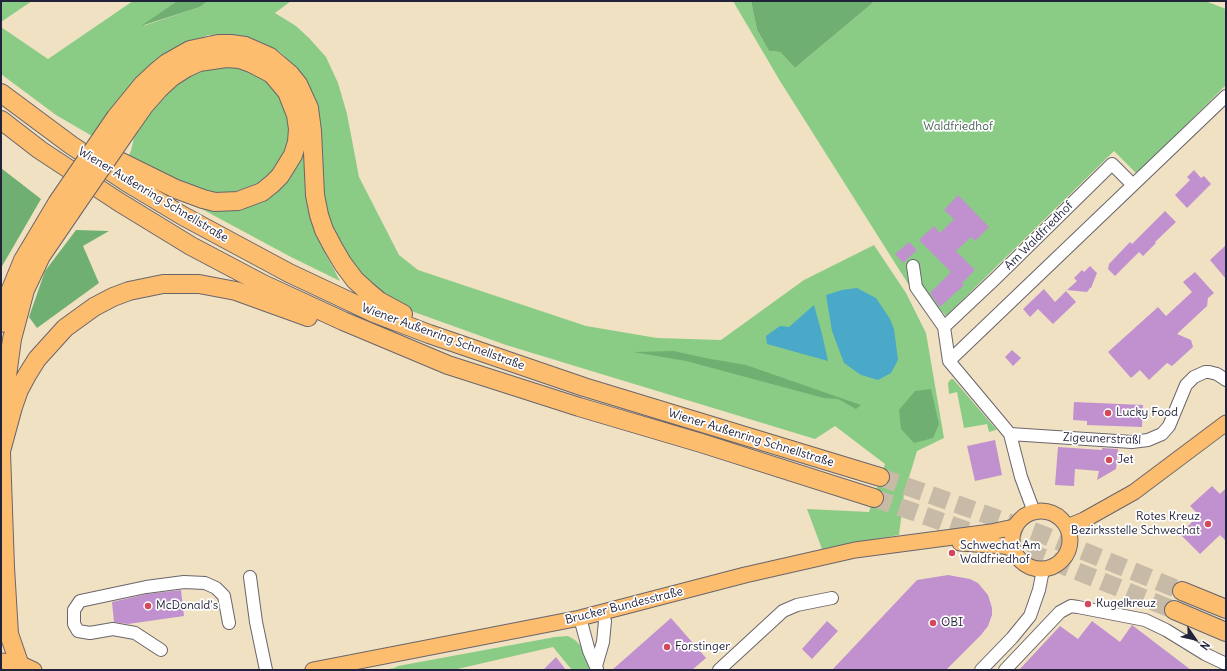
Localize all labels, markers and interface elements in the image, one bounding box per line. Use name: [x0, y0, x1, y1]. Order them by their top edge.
park label: Waldfriedhof: [923, 120, 993, 134]
street label: Wiener Außenring Schnellstraße: [75, 144, 231, 246]
street label: Am Waldfriedhof: [1002, 199, 1076, 273]
street label: Wiener Außenring Schnellstraße: [359, 301, 527, 373]
street label: Wiener Außenring Schnellstraße: [666, 406, 836, 470]
place label: Lucky Food: [1116, 406, 1178, 420]
marker: Lucky Food: [1103, 408, 1113, 418]
street label: Zigeunerstraßl: [1063, 430, 1141, 448]
place label: Jet: [1117, 453, 1134, 467]
marker: Jet: [1104, 455, 1114, 465]
place label: Rotes Kreuz Bezirksstelle Schwechat: [1071, 510, 1200, 538]
marker: Rotes Kreuz Bezirksstelle Schwechat: [1203, 519, 1213, 529]
place label: Schwechat Am Waldfriedhof: [960, 539, 1041, 567]
marker: Schwechat Am Waldfriedhof: [947, 548, 957, 558]
street label: Brucker Bundesstraße: [564, 584, 684, 628]
place label: Kugelkreuz: [1096, 597, 1156, 611]
place label: McDonald's: [156, 599, 218, 613]
marker: Kugelkreuz: [1083, 599, 1093, 609]
marker: McDonald's: [143, 601, 153, 611]
place label: OBI: [941, 616, 963, 630]
marker: OBI: [928, 618, 938, 628]
north arrow: [1175, 619, 1215, 659]
text: N: [1197, 639, 1213, 653]
place label: Forstinger: [675, 640, 730, 654]
marker: Forstinger: [662, 642, 672, 652]

